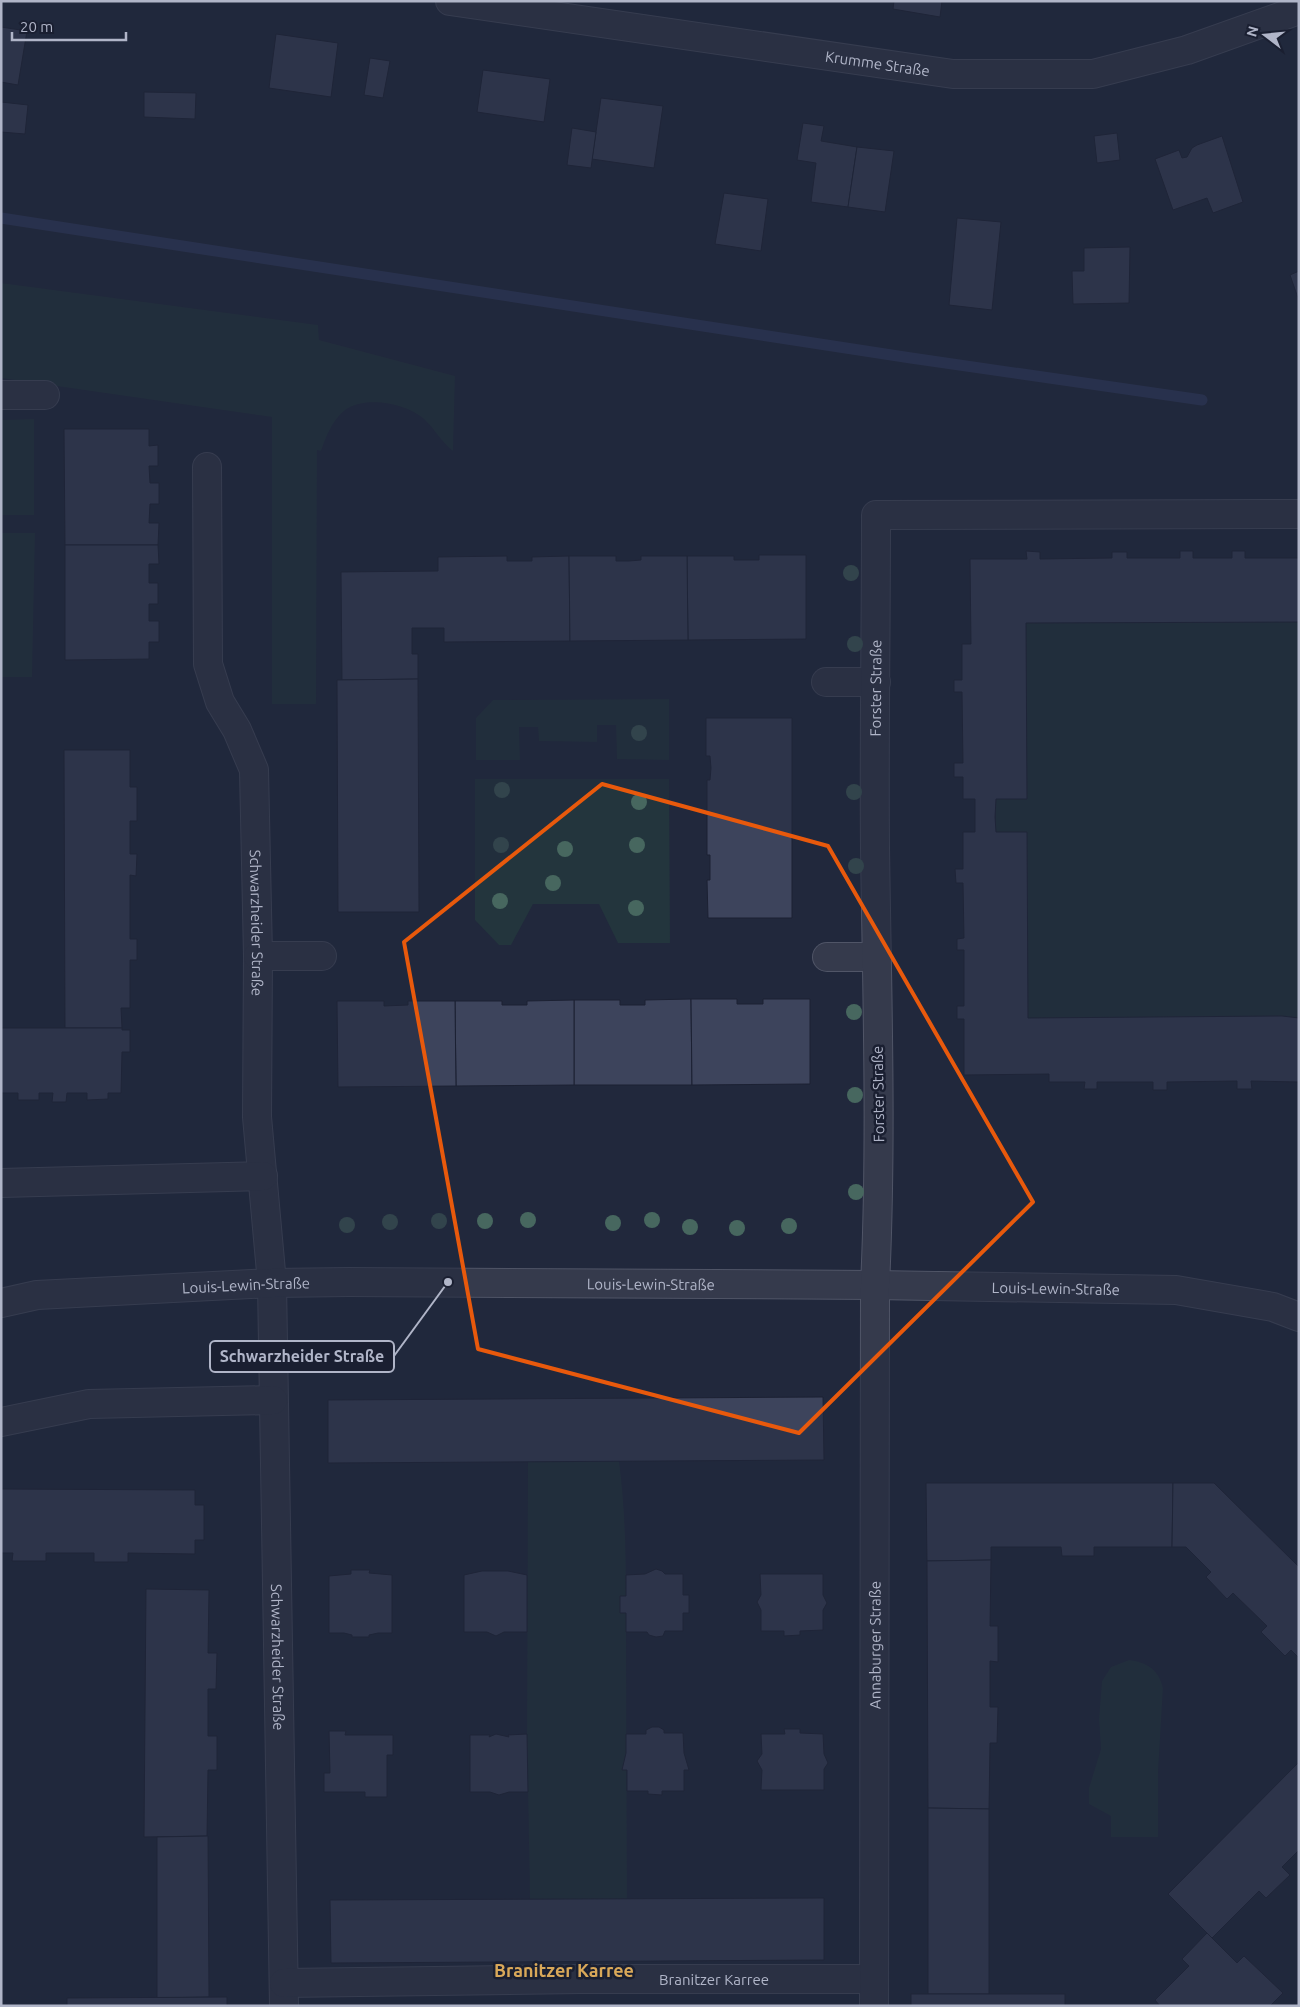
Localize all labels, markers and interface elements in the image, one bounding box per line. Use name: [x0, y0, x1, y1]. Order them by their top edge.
scale bar: [12, 10, 126, 42]
north arrow: [1240, 10, 1290, 60]
text: 20 m: [20, 18, 53, 35]
text: N: [1243, 24, 1262, 39]
street label: Krumme Straße: [824, 47, 931, 79]
street label: Forster Straße: [866, 640, 884, 736]
street label: Schwarzheider Straße: [247, 849, 267, 996]
street label: Forster Straße: [869, 1046, 887, 1142]
street label: Louis-Lewin-Straße: [181, 1274, 310, 1296]
street label: Louis-Lewin-Straße: [587, 1275, 715, 1293]
street label: Louis-Lewin-Straße: [992, 1278, 1120, 1298]
callout: Schwarzheider Straße: [210, 1341, 394, 1372]
text: Schwarzheider Straße: [220, 1347, 384, 1365]
street label: Annaburger Straße: [866, 1581, 883, 1709]
street label: Schwarzheider Straße: [268, 1584, 288, 1731]
district label: Branitzer Karree: [494, 1960, 634, 1980]
street label: Branitzer Karree: [659, 1971, 769, 1988]

